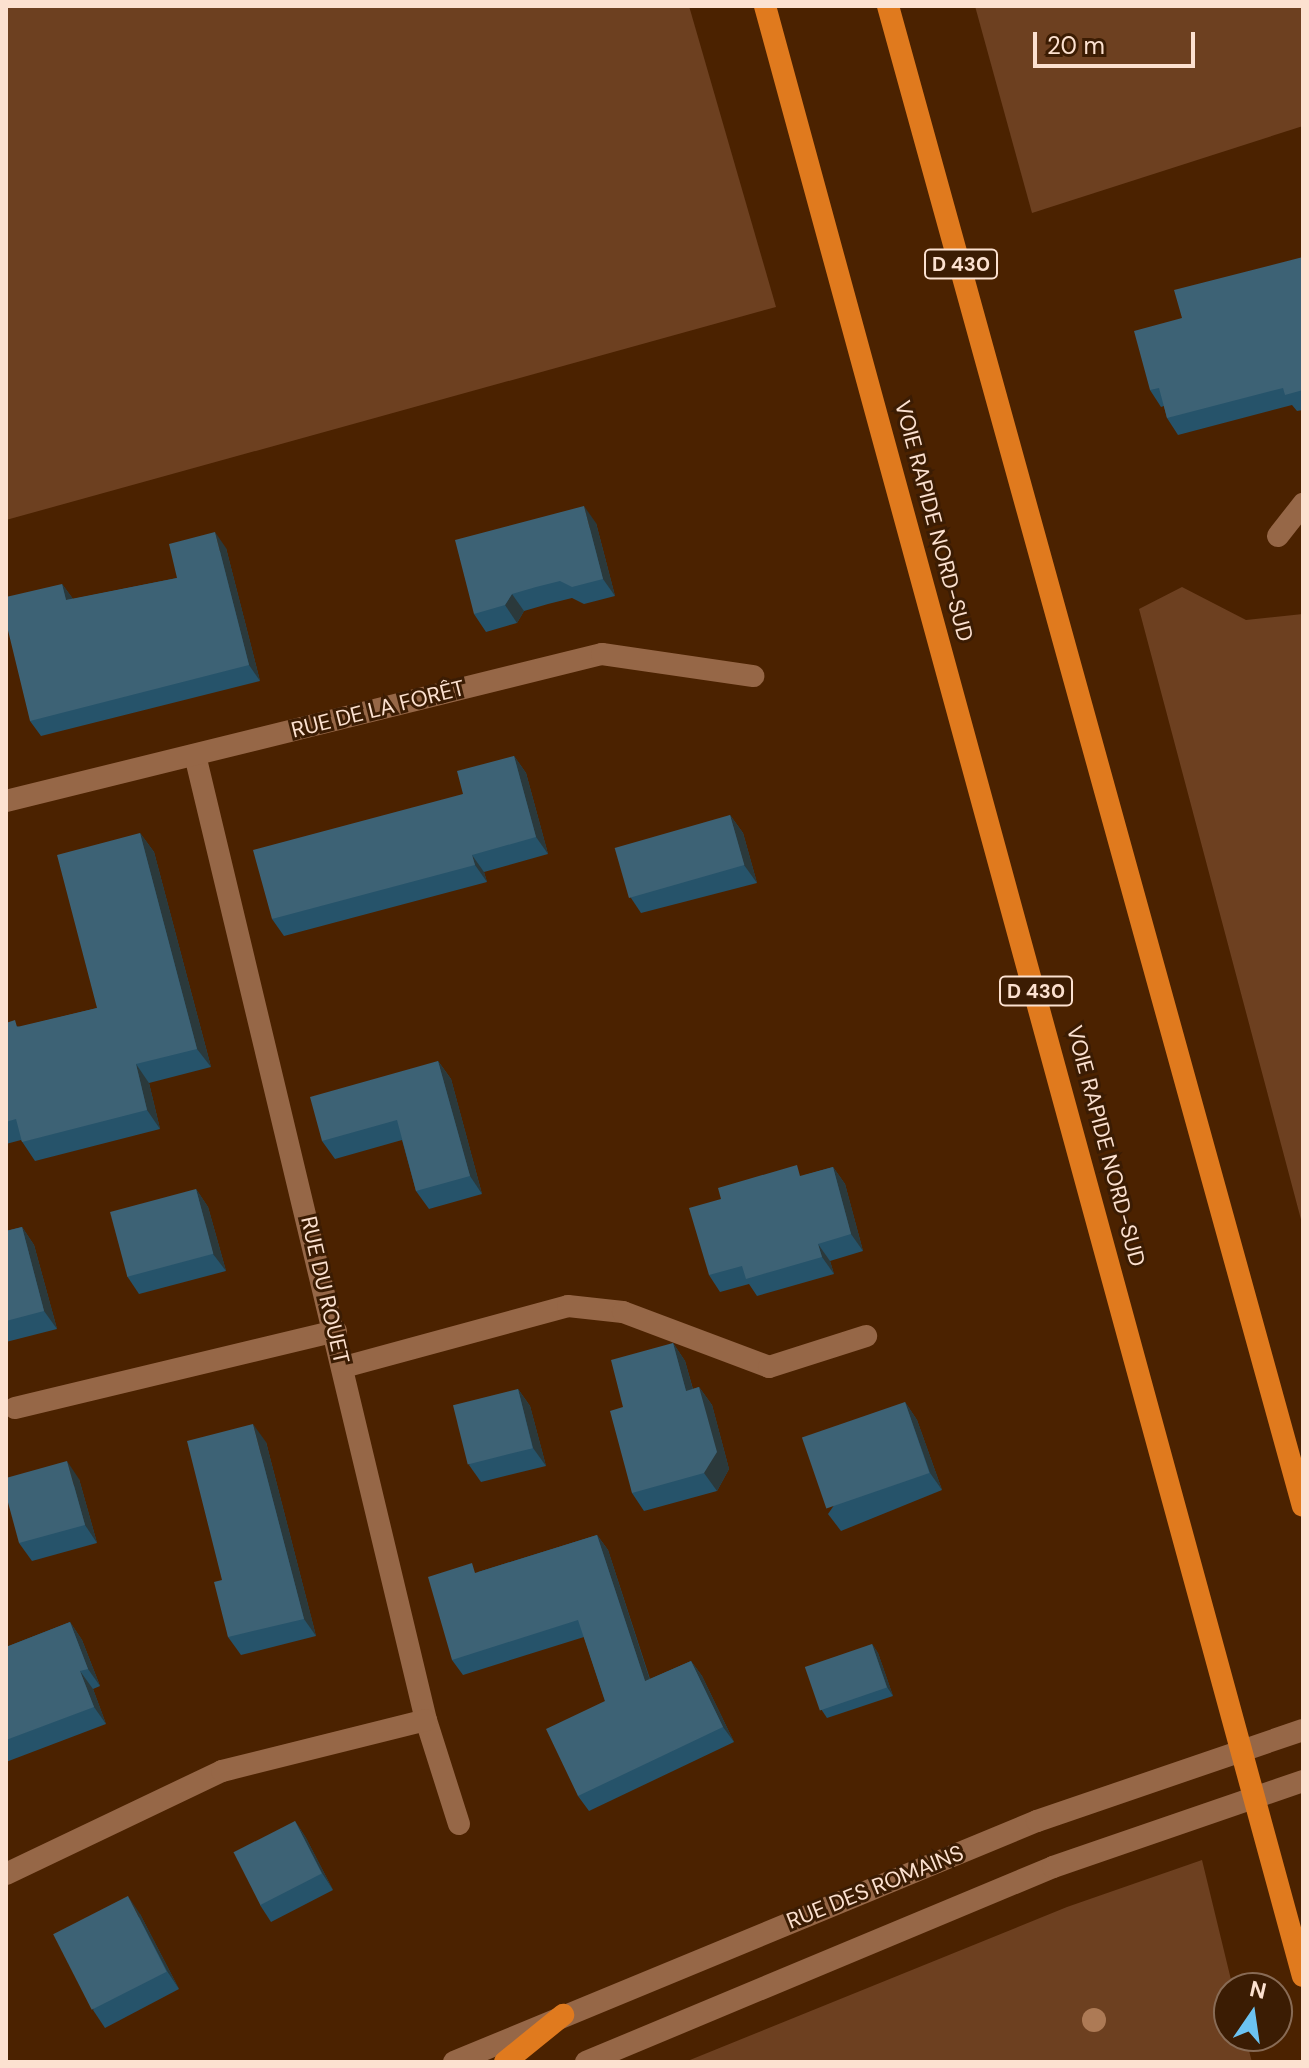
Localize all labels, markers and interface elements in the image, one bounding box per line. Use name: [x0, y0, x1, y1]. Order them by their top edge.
scale bar: [1037, 16, 1199, 66]
text: 20 m: [1047, 30, 1105, 61]
road number: D 430: [923, 248, 999, 280]
street label: VOIE RAPIDE NORD-SUD: [889, 398, 979, 644]
street label: RUE DE LA FORÊT: [289, 675, 467, 743]
road number: D 430: [998, 975, 1074, 1007]
street label: VOIE RAPIDE NORD-SUD: [1061, 1023, 1151, 1269]
street label: RUE DU ROUET: [295, 1214, 355, 1366]
street label: RUE DES ROMAINS: [783, 1840, 967, 1934]
north arrow: [1213, 1972, 1293, 2052]
text: N: [1247, 1974, 1269, 2006]

